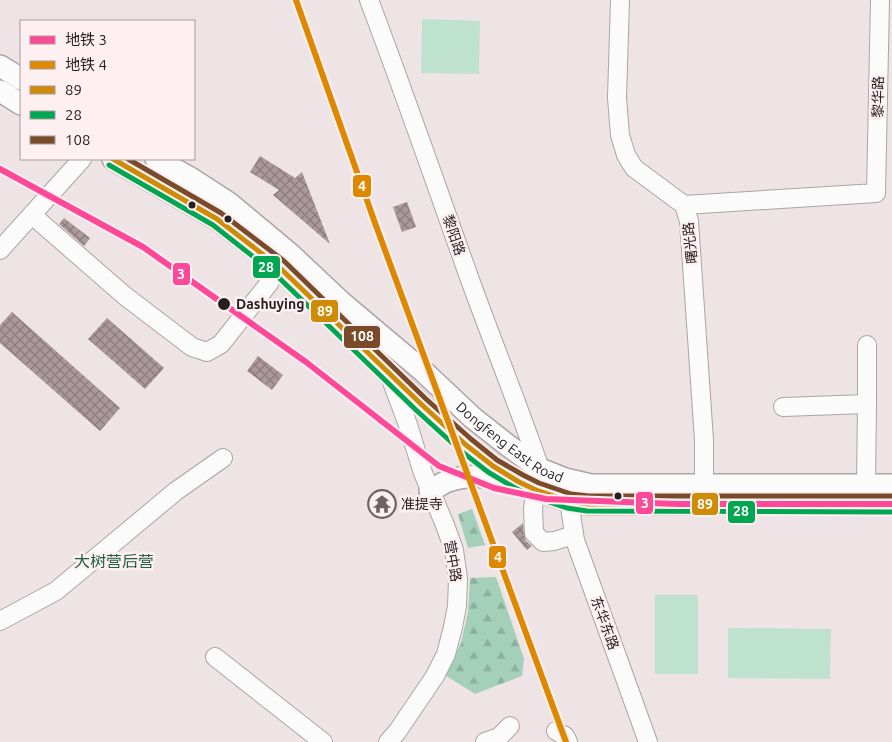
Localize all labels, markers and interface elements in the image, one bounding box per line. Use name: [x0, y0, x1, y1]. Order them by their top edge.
legend: [20, 20, 195, 160]
text: 地铁 3: [65, 31, 107, 48]
text: 地铁 4: [65, 56, 107, 73]
street label: 黎华路: [870, 76, 886, 118]
text: 89: [65, 81, 82, 98]
text: 28: [65, 106, 82, 123]
text: 108: [65, 131, 90, 148]
line badge: 4: [352, 174, 372, 198]
text: 4: [358, 178, 366, 194]
unlabelled marker: [187, 200, 197, 210]
street label: 黎阳路: [440, 213, 468, 257]
unlabelled marker: [223, 214, 233, 224]
street label: 曙光路: [680, 221, 700, 265]
line badge: 28: [252, 255, 281, 279]
text: 28: [258, 259, 274, 275]
line badge: 3: [172, 262, 191, 286]
text: 3: [177, 266, 185, 282]
marker: Dashuying: [216, 296, 232, 312]
place label: Dashuying: [236, 296, 304, 312]
line badge: 89: [310, 299, 339, 323]
text: 89: [317, 303, 333, 319]
line badge: 108: [343, 325, 381, 349]
text: 108: [350, 328, 374, 344]
street label: Dongfeng East Road: [453, 399, 566, 486]
temple icon: 准提寺: [367, 489, 397, 519]
unlabelled marker: [613, 491, 623, 501]
line badge: 3: [635, 491, 654, 515]
line badge: 89: [691, 492, 719, 516]
text: 3: [641, 495, 649, 511]
place label: 准提寺: [401, 496, 443, 512]
text: 89: [697, 496, 713, 512]
line badge: 28: [727, 500, 756, 524]
text: 28: [733, 503, 749, 519]
street label: 营中路: [441, 539, 465, 583]
line badge: 4: [488, 545, 507, 569]
text: 4: [494, 549, 502, 565]
district label: 大树营后营: [74, 552, 154, 570]
street label: 东华东路: [588, 594, 622, 652]

